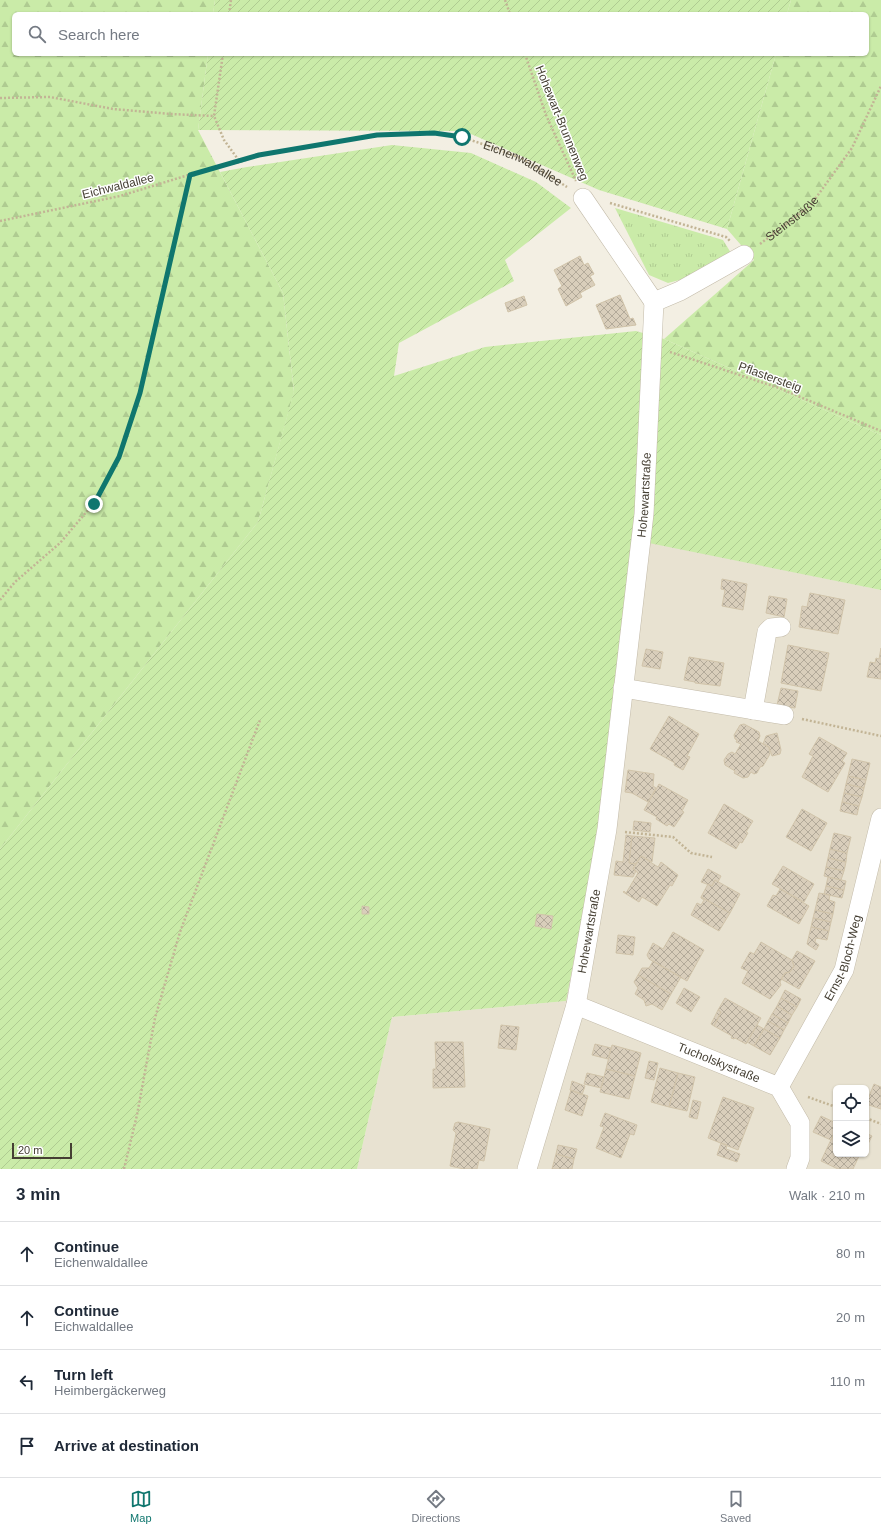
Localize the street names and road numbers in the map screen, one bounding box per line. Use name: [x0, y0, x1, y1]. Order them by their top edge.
street label: Hohewart-Brunnenweg: [533, 63, 591, 183]
street label: Eichenwaldallee: [481, 138, 565, 189]
street label: Eichwaldallee: [81, 170, 156, 202]
street label: Steinsträßle: [763, 193, 822, 244]
street label: Pflastersteig: [737, 359, 803, 395]
street label: Hohewartstraße: [634, 452, 654, 538]
street label: Hohewartstraße: [575, 888, 603, 975]
street label: Ernst-Bloch-Weg: [821, 913, 864, 1003]
street label: Tucholskystraße: [676, 1040, 762, 1086]

